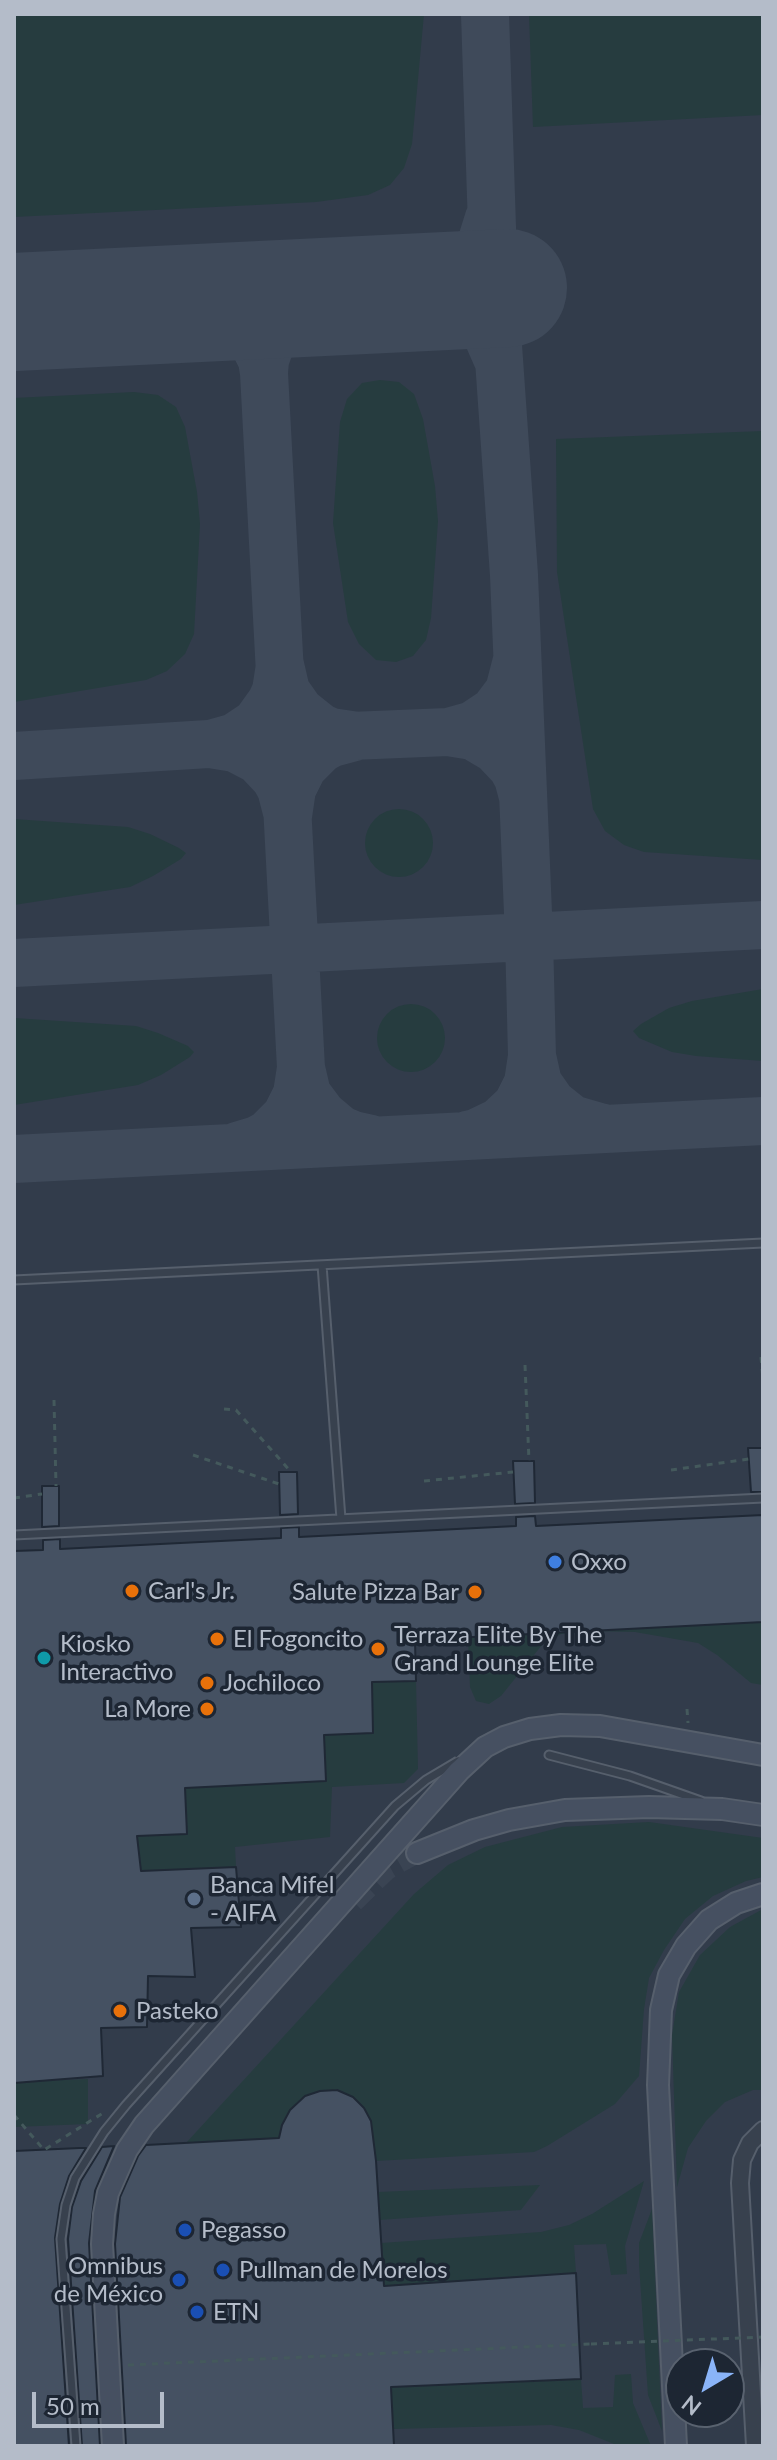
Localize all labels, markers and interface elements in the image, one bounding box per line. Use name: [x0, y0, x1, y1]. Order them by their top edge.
place label: Oxxo: [571, 1548, 627, 1576]
marker: Oxxo: [546, 1553, 564, 1571]
place label: Carl's Jr.: [148, 1577, 235, 1605]
place label: Salute Pizza Bar: [292, 1578, 459, 1606]
marker: Carl's Jr.: [123, 1582, 141, 1600]
marker: Salute Pizza Bar: [466, 1583, 484, 1601]
place label: Terraza Elite By The Grand Lounge Elite: [394, 1621, 602, 1677]
place label: El Fogoncito: [233, 1625, 363, 1653]
place label: Kiosko Interactivo: [60, 1630, 173, 1686]
marker: El Fogoncito: [208, 1630, 226, 1648]
marker: Terraza Elite By The Grand Lounge Elite: [369, 1640, 387, 1658]
marker: Kiosko Interactivo: [35, 1649, 53, 1667]
place label: Jochiloco: [223, 1669, 321, 1697]
marker: Jochiloco: [198, 1674, 216, 1692]
place label: La More: [104, 1695, 191, 1723]
marker: La More: [198, 1700, 216, 1718]
place label: Banca Mifel - AIFA: [210, 1871, 334, 1927]
marker: Banca Mifel - AIFA: [185, 1890, 203, 1908]
place label: Pasteko: [136, 1997, 219, 2025]
marker: Pasteko: [111, 2002, 129, 2020]
place label: Pegasso: [201, 2216, 286, 2244]
marker: Pegasso: [176, 2221, 194, 2239]
place label: Omnibus de México: [54, 2252, 163, 2308]
place label: Pullman de Morelos: [239, 2256, 448, 2284]
marker: Pullman de Morelos: [214, 2261, 232, 2279]
marker: Omnibus de México: [170, 2271, 188, 2289]
place label: ETN: [213, 2298, 259, 2326]
marker: ETN: [188, 2303, 206, 2321]
north arrow: [665, 2348, 745, 2428]
scale bar: [36, 2376, 168, 2426]
text: N: [676, 2390, 706, 2422]
text: 50 m: [46, 2391, 100, 2420]

